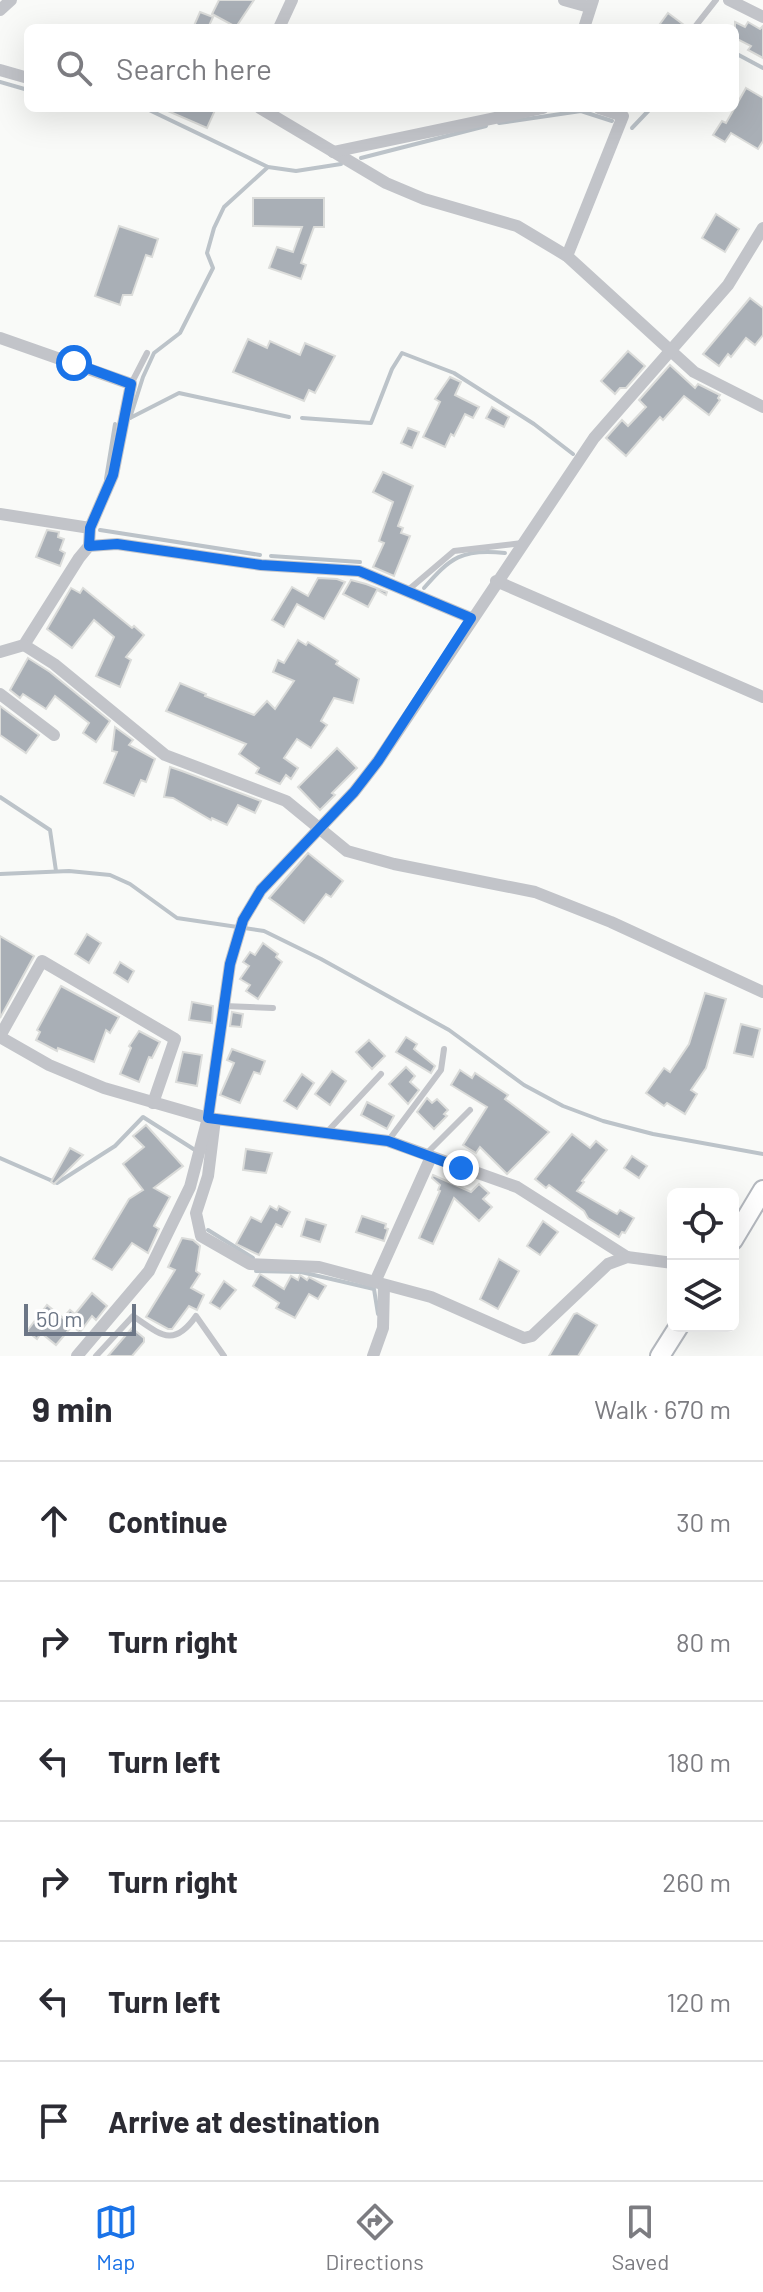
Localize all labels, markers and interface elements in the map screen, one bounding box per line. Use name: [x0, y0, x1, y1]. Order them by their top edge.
search box: [24, 24, 739, 112]
icon: search: [52, 46, 96, 90]
text: Search here: [116, 50, 272, 86]
route start: [56, 345, 92, 381]
route end: [443, 1150, 479, 1186]
map controls: [667, 1188, 739, 1332]
button: locate: [667, 1188, 739, 1260]
button: layers: [667, 1260, 739, 1332]
scale bar: [24, 1300, 136, 1336]
text: 50 m: [36, 1305, 82, 1331]
text: 9 min: [32, 1388, 113, 1429]
text: Walk · 670 m: [594, 1393, 731, 1424]
icon: ahead: [32, 1499, 76, 1543]
text: Continue: [108, 1503, 228, 1539]
text: 30 m: [676, 1506, 731, 1537]
icon: right: [32, 1619, 76, 1663]
text: Turn right: [108, 1623, 238, 1659]
text: 80 m: [676, 1626, 731, 1657]
icon: left: [32, 1739, 76, 1783]
text: Turn left: [108, 1743, 221, 1779]
text: 180 m: [667, 1746, 731, 1777]
icon: right: [32, 1859, 76, 1903]
text: Turn right: [108, 1863, 238, 1899]
text: 260 m: [662, 1866, 731, 1897]
icon: left: [32, 1979, 76, 2023]
text: Turn left: [108, 1983, 221, 2019]
text: 120 m: [667, 1986, 731, 2017]
icon: arrive: [32, 2099, 76, 2143]
text: Arrive at destination: [108, 2103, 380, 2139]
tab: Map: [94, 2200, 138, 2274]
tab: Directions: [325, 2200, 424, 2274]
tab: Saved: [611, 2200, 669, 2274]

